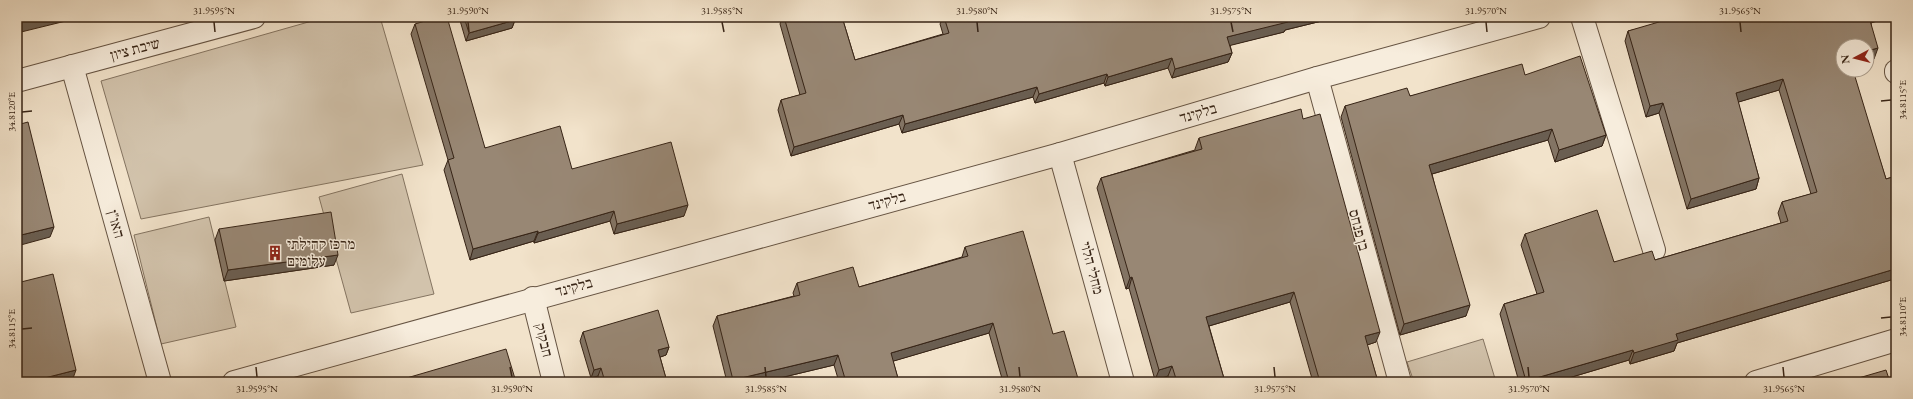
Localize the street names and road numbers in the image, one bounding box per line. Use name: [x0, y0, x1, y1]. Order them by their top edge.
street label: שיבת ציון: [108, 33, 162, 64]
street label: בלקינד: [1177, 98, 1219, 127]
street label: בלקינד: [866, 186, 908, 215]
street label: בן פנחס: [1345, 207, 1374, 253]
street label: האו"ן: [103, 208, 130, 240]
street label: מחלי הלוי: [1076, 239, 1109, 296]
street label: בלקינד: [553, 272, 595, 301]
street label: חבקוק: [531, 321, 558, 359]

